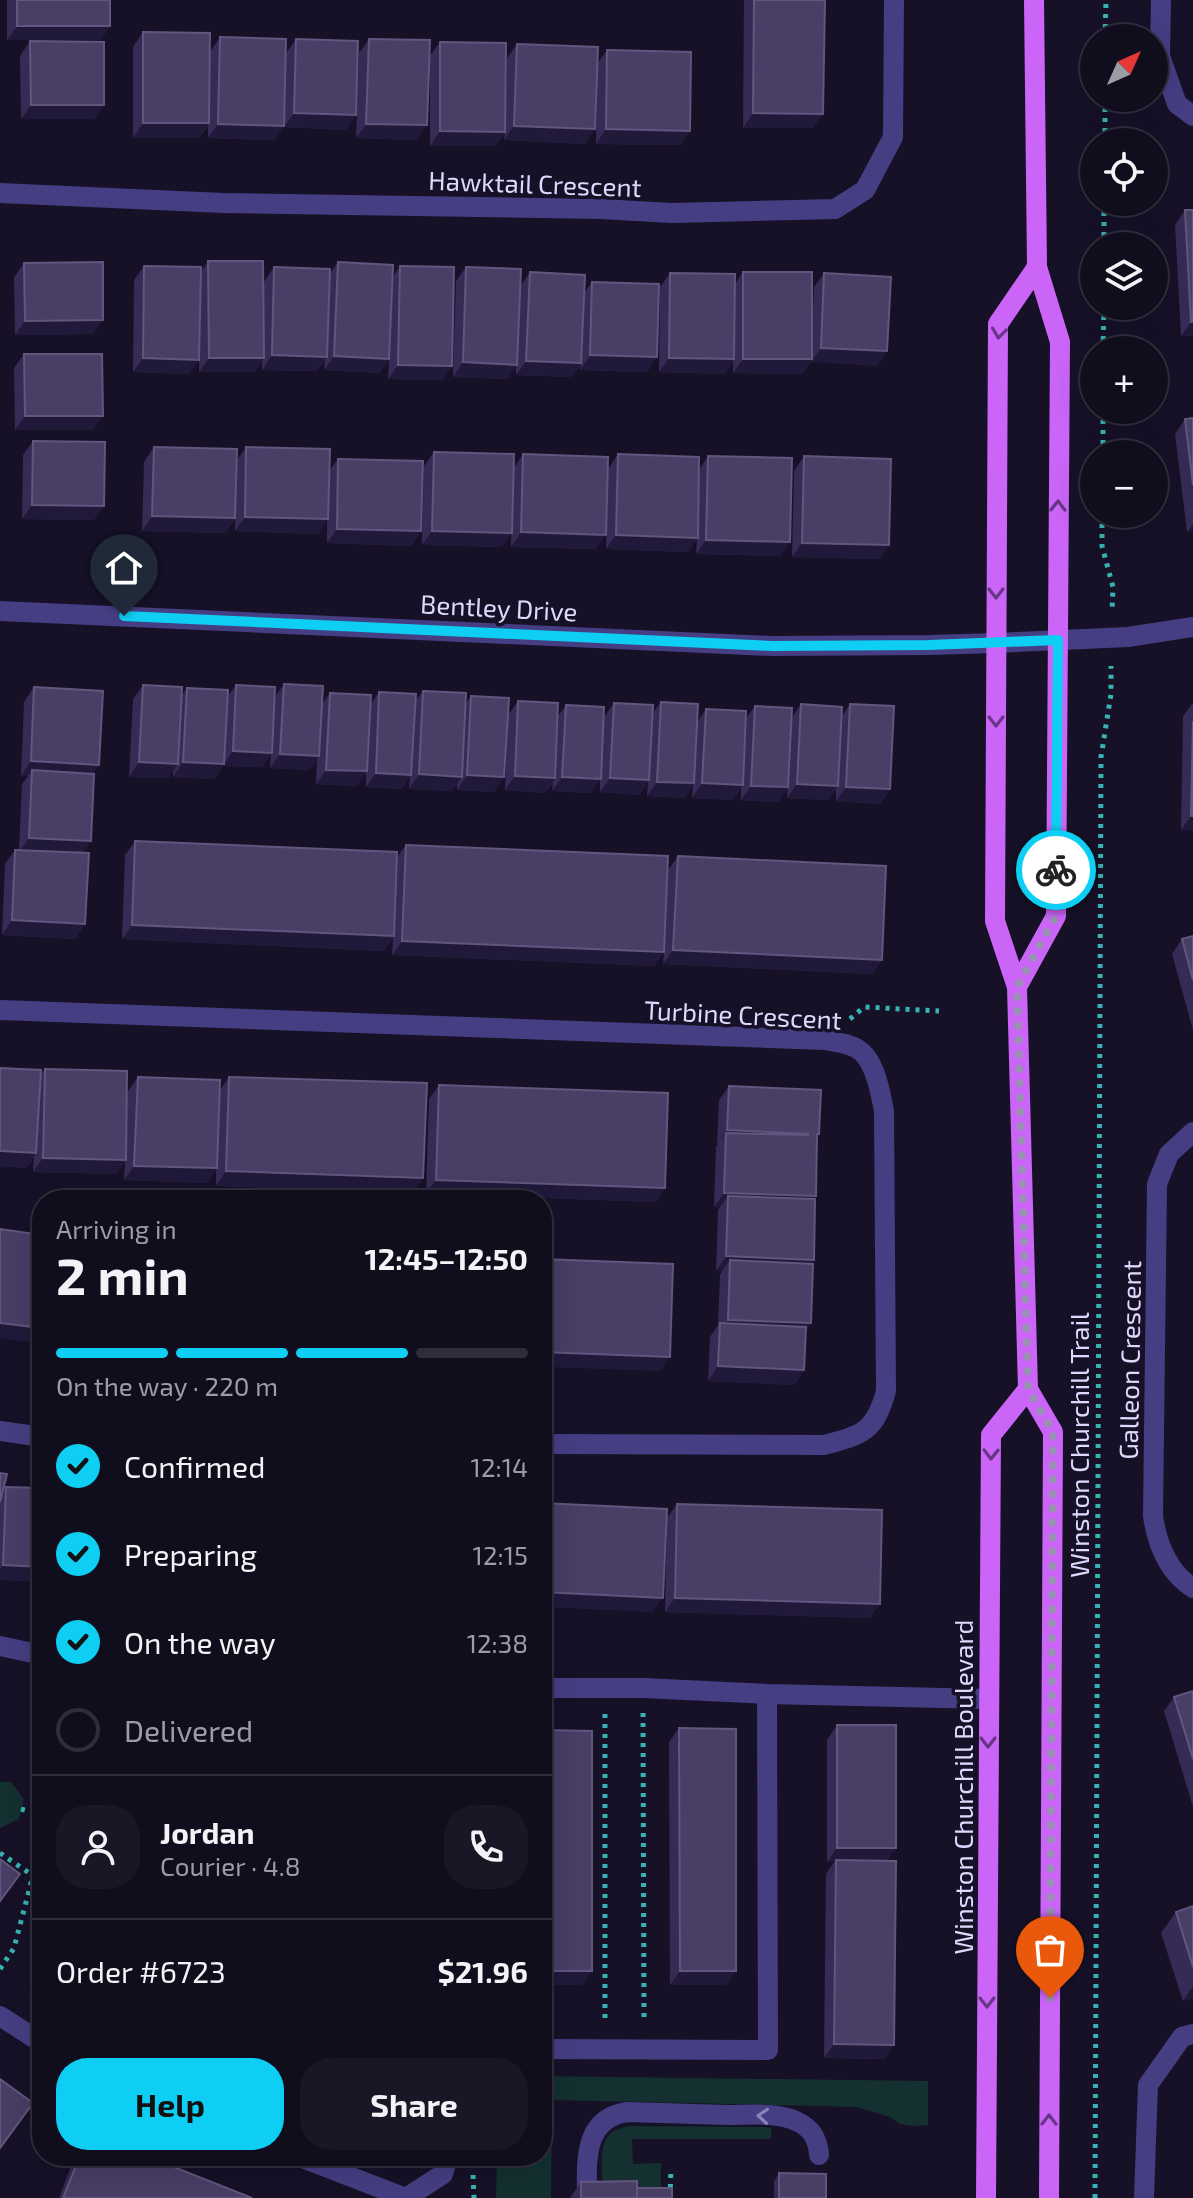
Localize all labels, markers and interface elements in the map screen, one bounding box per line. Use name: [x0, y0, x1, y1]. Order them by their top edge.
north arrow: [1080, 24, 1168, 112]
map controls: [1080, 24, 1168, 528]
button: locate: [1080, 128, 1168, 216]
street label: Hawktail Crescent: [428, 164, 642, 202]
button: layers: [1080, 232, 1168, 320]
one-way arrow: [991, 327, 1008, 340]
button: +: [1080, 336, 1168, 424]
button: −: [1080, 440, 1168, 528]
one-way arrow: [1049, 499, 1067, 512]
pin: [90, 534, 158, 616]
icon: home: [102, 546, 146, 590]
street label: Bentley Drive: [420, 587, 578, 627]
one-way arrow: [987, 587, 1005, 600]
one-way arrow: [987, 715, 1005, 728]
courier: [1016, 830, 1096, 910]
icon: bike: [1034, 848, 1078, 892]
street label: Turbine Crescent: [643, 993, 843, 1035]
text: Arriving in: [56, 1213, 177, 1244]
text: 12:45–12:50: [365, 1240, 528, 1276]
text: 2 min: [56, 1243, 189, 1305]
street label: Galleon Crescent: [1112, 1260, 1146, 1460]
street label: Winston Churchill Trail: [1063, 1312, 1094, 1578]
text: On the way · 220 m: [56, 1370, 278, 1401]
icon: check: [56, 1444, 100, 1488]
text: Confirmed: [124, 1448, 265, 1484]
one-way arrow: [982, 1448, 1000, 1461]
text: 12:14: [471, 1451, 528, 1482]
icon: check: [56, 1532, 100, 1576]
text: Preparing: [124, 1536, 257, 1572]
text: 12:15: [473, 1539, 528, 1570]
icon: check: [56, 1620, 100, 1664]
street label: Winston Churchill Boulevard: [947, 1620, 978, 1954]
text: On the way: [124, 1624, 276, 1660]
text: 12:38: [467, 1627, 528, 1658]
text: Delivered: [124, 1712, 253, 1748]
one-way arrow: [979, 1736, 997, 1749]
button: person: [56, 1805, 140, 1889]
button: phone: [444, 1805, 528, 1889]
text: Jordan: [160, 1814, 255, 1850]
text: Courier · 4.8: [160, 1850, 301, 1881]
pin: [1016, 1916, 1084, 1998]
icon: bag: [1028, 1928, 1072, 1972]
text: Order #6723: [56, 1953, 226, 1989]
text: $21.96: [437, 1953, 528, 1989]
one-way arrow: [978, 1996, 996, 2009]
button: Help: [56, 2058, 284, 2150]
button: Share: [300, 2058, 528, 2150]
one-way arrow: [756, 2108, 769, 2125]
one-way arrow: [1040, 2113, 1058, 2126]

